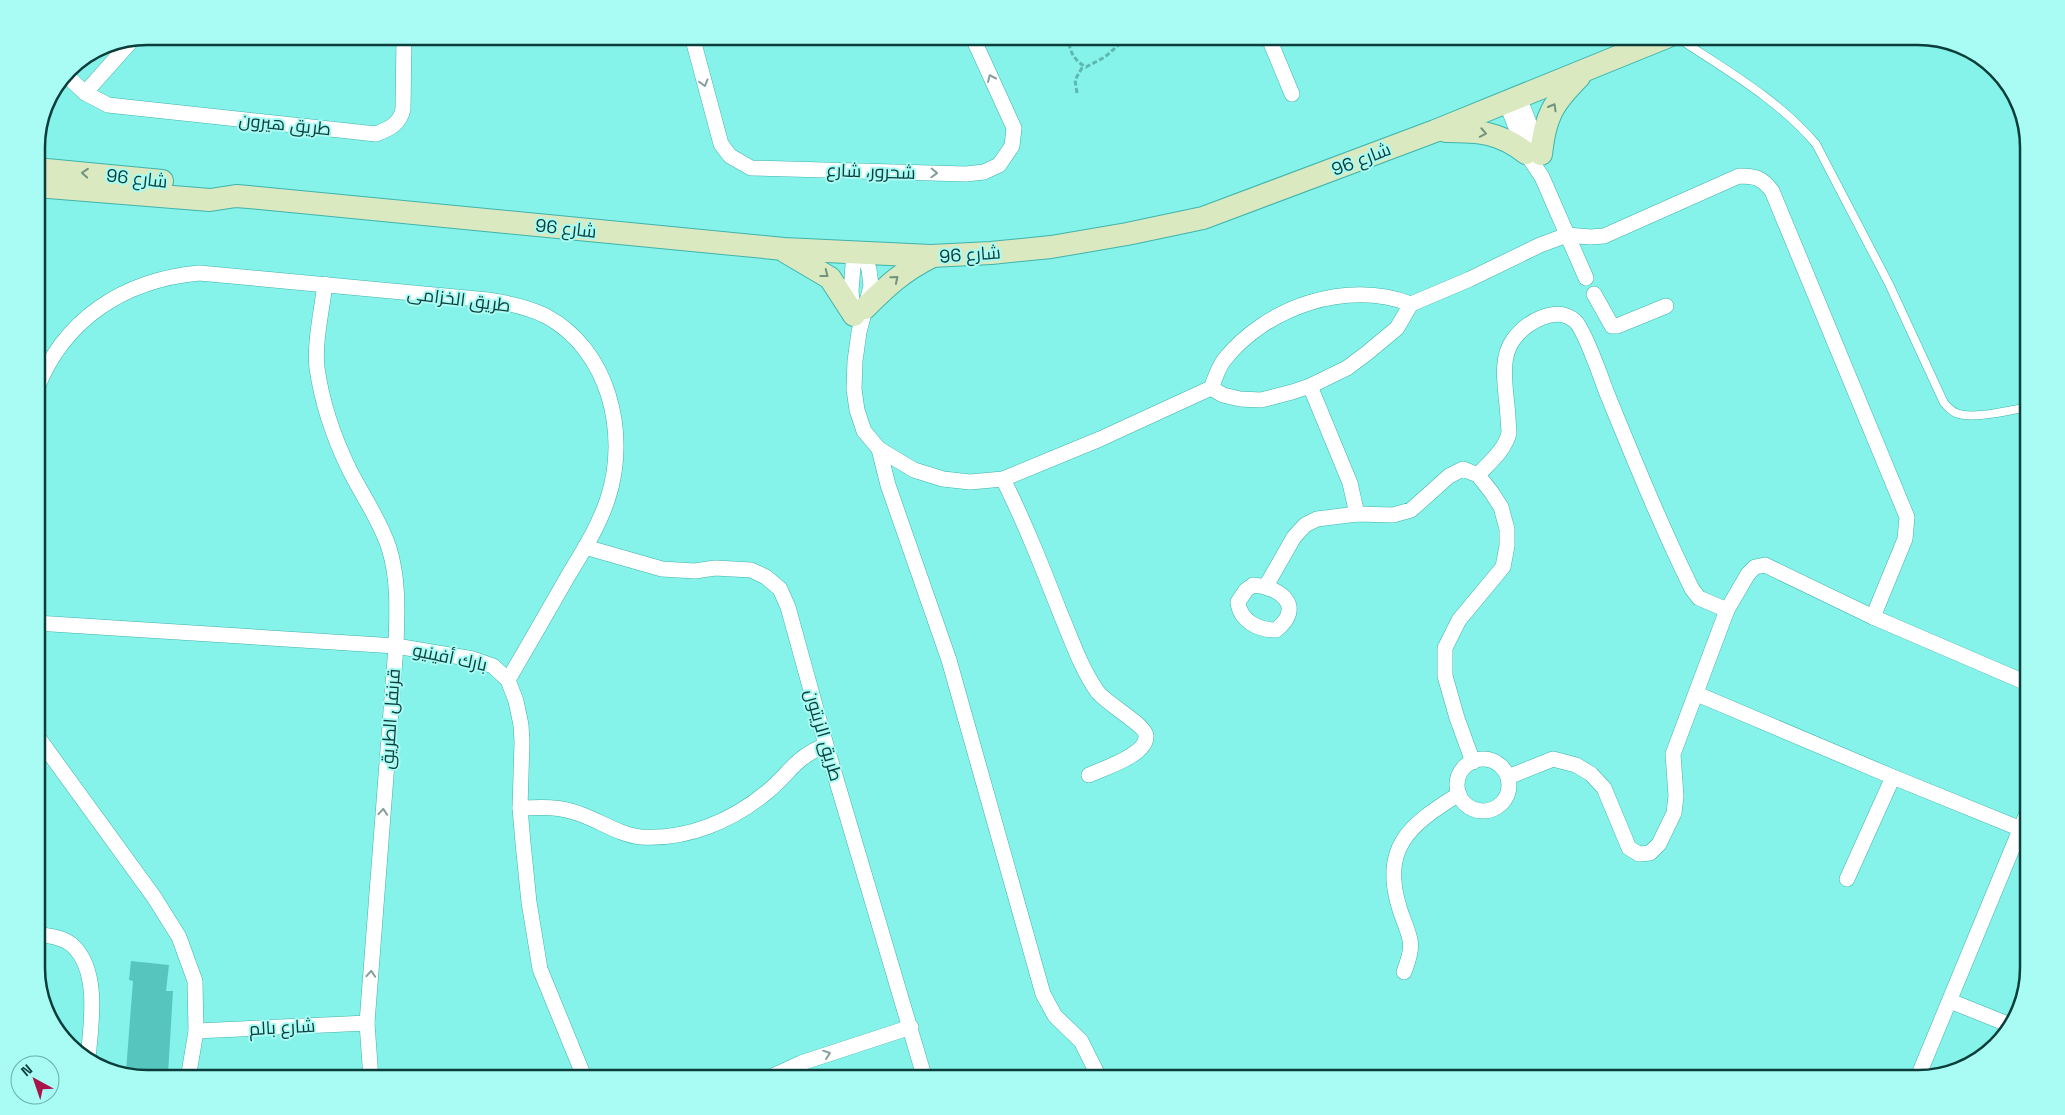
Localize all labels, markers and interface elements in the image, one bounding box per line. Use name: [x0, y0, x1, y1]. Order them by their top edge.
one-way arrow: [987, 74, 997, 83]
one-way arrow: [699, 79, 709, 87]
one-way arrow: [1547, 104, 1557, 113]
street label: طريق هيرون: [238, 108, 332, 141]
one-way arrow: [1479, 127, 1488, 138]
street label: شارع 96: [1328, 137, 1394, 182]
street label: شحرور، شارع: [826, 158, 916, 185]
street label: شارع 96: [105, 163, 169, 194]
one-way arrow: [81, 168, 89, 179]
one-way arrow: [930, 168, 938, 179]
street label: شارع 96: [534, 213, 598, 244]
street label: شارع 96: [938, 240, 1002, 269]
one-way arrow: [819, 269, 828, 277]
one-way arrow: [890, 275, 899, 284]
street label: طريق الخزامى: [406, 281, 512, 318]
street label: بارك أفينيو: [411, 638, 489, 676]
street label: قرنفل الطريق: [375, 668, 406, 770]
street label: طريق الزيتون: [799, 686, 848, 784]
one-way arrow: [378, 808, 389, 816]
one-way arrow: [365, 970, 376, 978]
street label: شارع بالم: [248, 1014, 316, 1041]
one-way arrow: [823, 1050, 831, 1060]
north arrow: [10, 1055, 60, 1105]
text: N: [17, 1060, 36, 1080]

